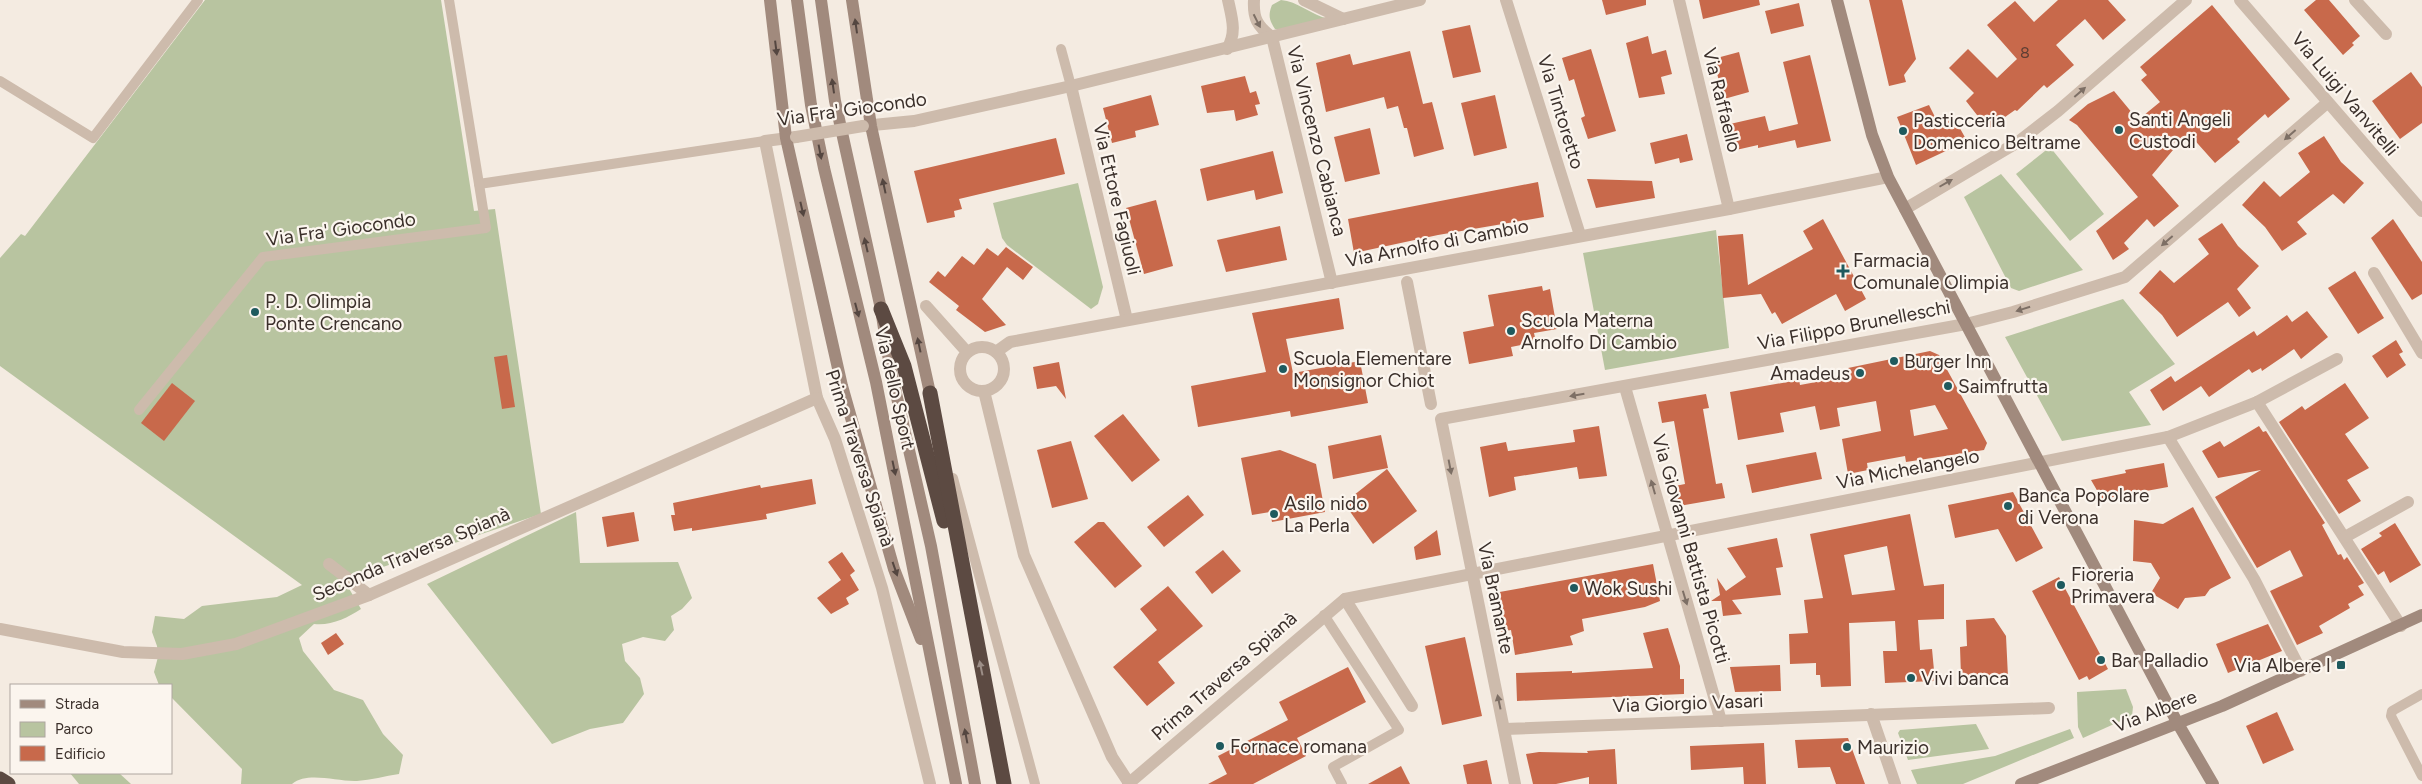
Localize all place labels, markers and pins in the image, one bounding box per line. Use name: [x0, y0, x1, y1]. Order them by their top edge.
place label: Santi Angeli Custodi: [2129, 108, 2231, 153]
place label: Pasticceria Domenico Beltrame: [1913, 109, 2081, 154]
marker: Santi Angeli Custodi: [2113, 124, 2125, 136]
marker: Pasticceria Domenico Beltrame: [1897, 125, 1909, 137]
place label: Farmacia Comunale Olimpia: [1853, 249, 2009, 294]
marker: Farmacia Comunale Olimpia: [1837, 265, 1849, 277]
place label: P. D. Olimpia Ponte Crencano: [265, 290, 402, 335]
marker: P. D. Olimpia Ponte Crencano: [249, 306, 261, 318]
place label: Scuola Materna Arnolfo Di Cambio: [1521, 309, 1677, 354]
marker: Scuola Materna Arnolfo Di Cambio: [1505, 325, 1517, 337]
place label: Scuola Elementare Monsignor Chiot: [1293, 347, 1452, 392]
place label: Burger Inn: [1904, 350, 1992, 373]
marker: Burger Inn: [1888, 355, 1900, 367]
place label: Amadeus: [1770, 362, 1850, 385]
marker: Scuola Elementare Monsignor Chiot: [1277, 363, 1289, 375]
marker: Amadeus: [1854, 367, 1866, 379]
place label: Saimfrutta: [1958, 375, 2048, 398]
marker: Saimfrutta: [1942, 380, 1954, 392]
place label: Banca Popolare di Verona: [2018, 484, 2149, 529]
place label: Asilo nido La Perla: [1284, 492, 1367, 537]
marker: Banca Popolare di Verona: [2002, 500, 2014, 512]
marker: Asilo nido La Perla: [1268, 508, 1280, 520]
place label: Fioreria Primavera: [2071, 563, 2155, 608]
place label: Wok Sushi: [1584, 577, 1673, 600]
marker: Fioreria Primavera: [2055, 579, 2067, 591]
marker: Wok Sushi: [1568, 582, 1580, 594]
place label: Bar Palladio: [2111, 649, 2209, 672]
marker: Bar Palladio: [2095, 654, 2107, 666]
place label: Via Albere I: [2234, 654, 2331, 677]
marker: Via Albere I: [2335, 659, 2347, 671]
place label: Vivi banca: [1921, 667, 2009, 690]
marker: Vivi banca: [1905, 672, 1917, 684]
place label: Fornace romana: [1230, 735, 1367, 758]
place label: Maurizio: [1857, 736, 1929, 759]
marker: Fornace romana: [1214, 740, 1226, 752]
marker: Maurizio: [1841, 741, 1853, 753]

